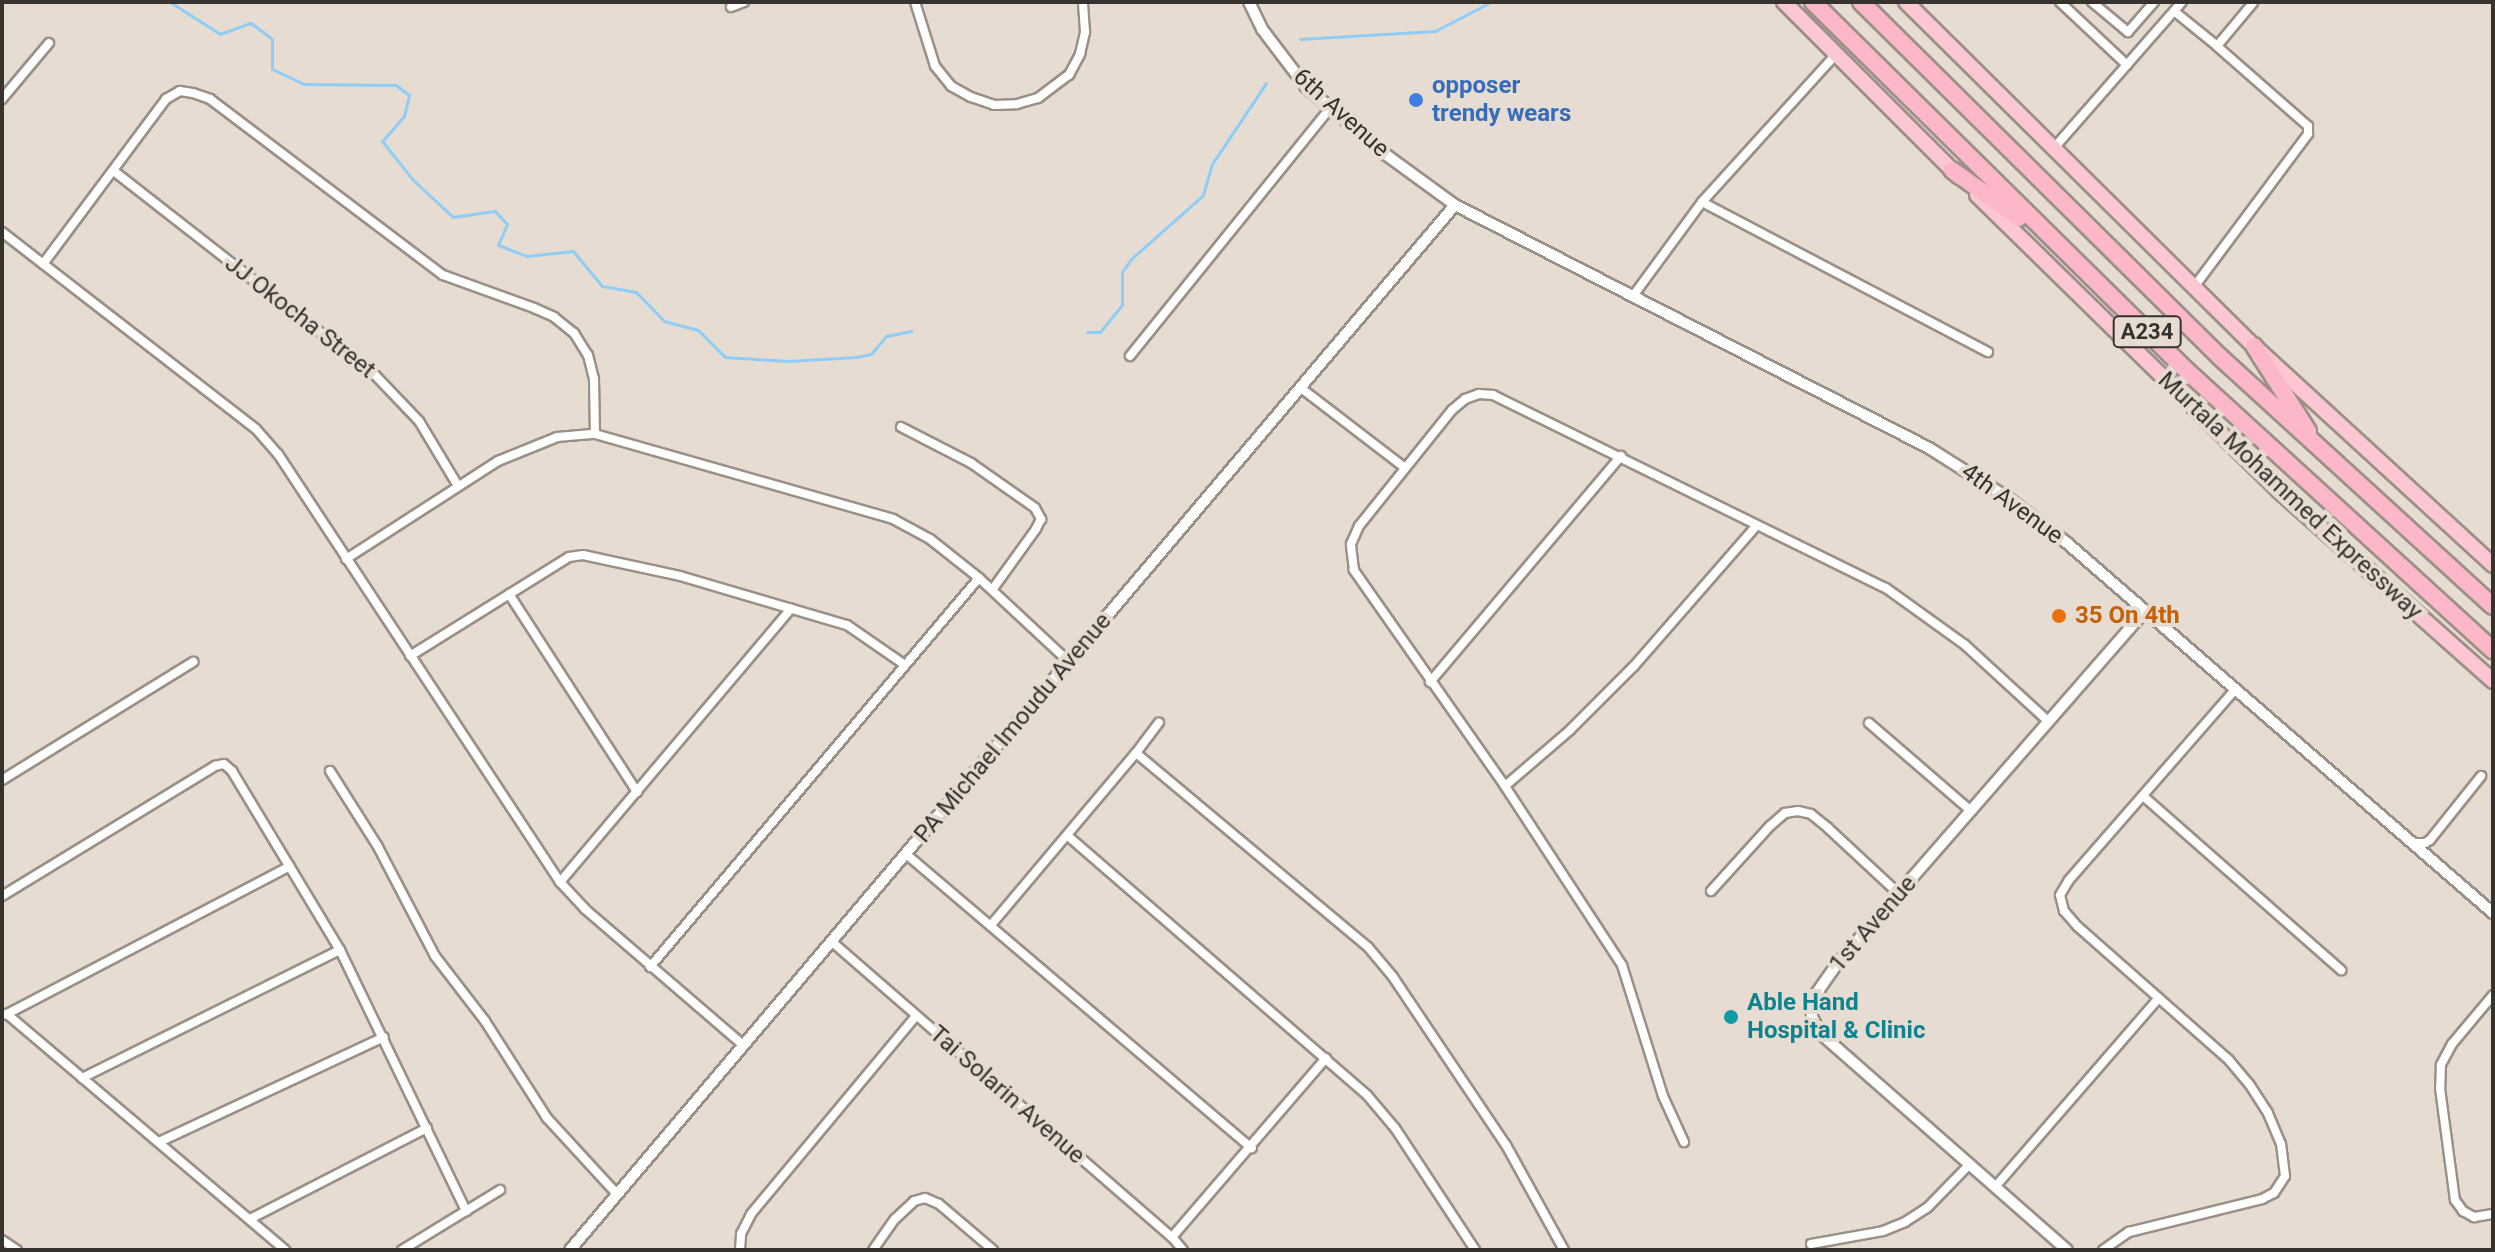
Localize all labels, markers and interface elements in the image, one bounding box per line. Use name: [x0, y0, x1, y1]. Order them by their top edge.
street label: 6th Avenue: [1287, 62, 1395, 164]
place label: opposer trendy wears: [1432, 72, 1571, 128]
marker: opposer trendy wears: [1407, 91, 1425, 109]
street label: JJ Okocha Street: [219, 249, 381, 385]
road number: A234: [2111, 314, 2183, 350]
street label: Murtala Mohammed Expressway: [2152, 366, 2428, 626]
street label: 4th Avenue: [1955, 457, 2069, 551]
place label: 35 On 4th: [2075, 602, 2180, 630]
street label: PA Michael Imoudu Avenue: [908, 607, 1118, 849]
marker: 35 On 4th: [2050, 607, 2068, 625]
street label: 1st Avenue: [1823, 870, 1923, 978]
place label: Able Hand Hospital & Clinic: [1747, 989, 1925, 1045]
marker: Able Hand Hospital & Clinic: [1722, 1008, 1740, 1026]
street label: Tai Solarin Avenue: [923, 1020, 1091, 1170]

